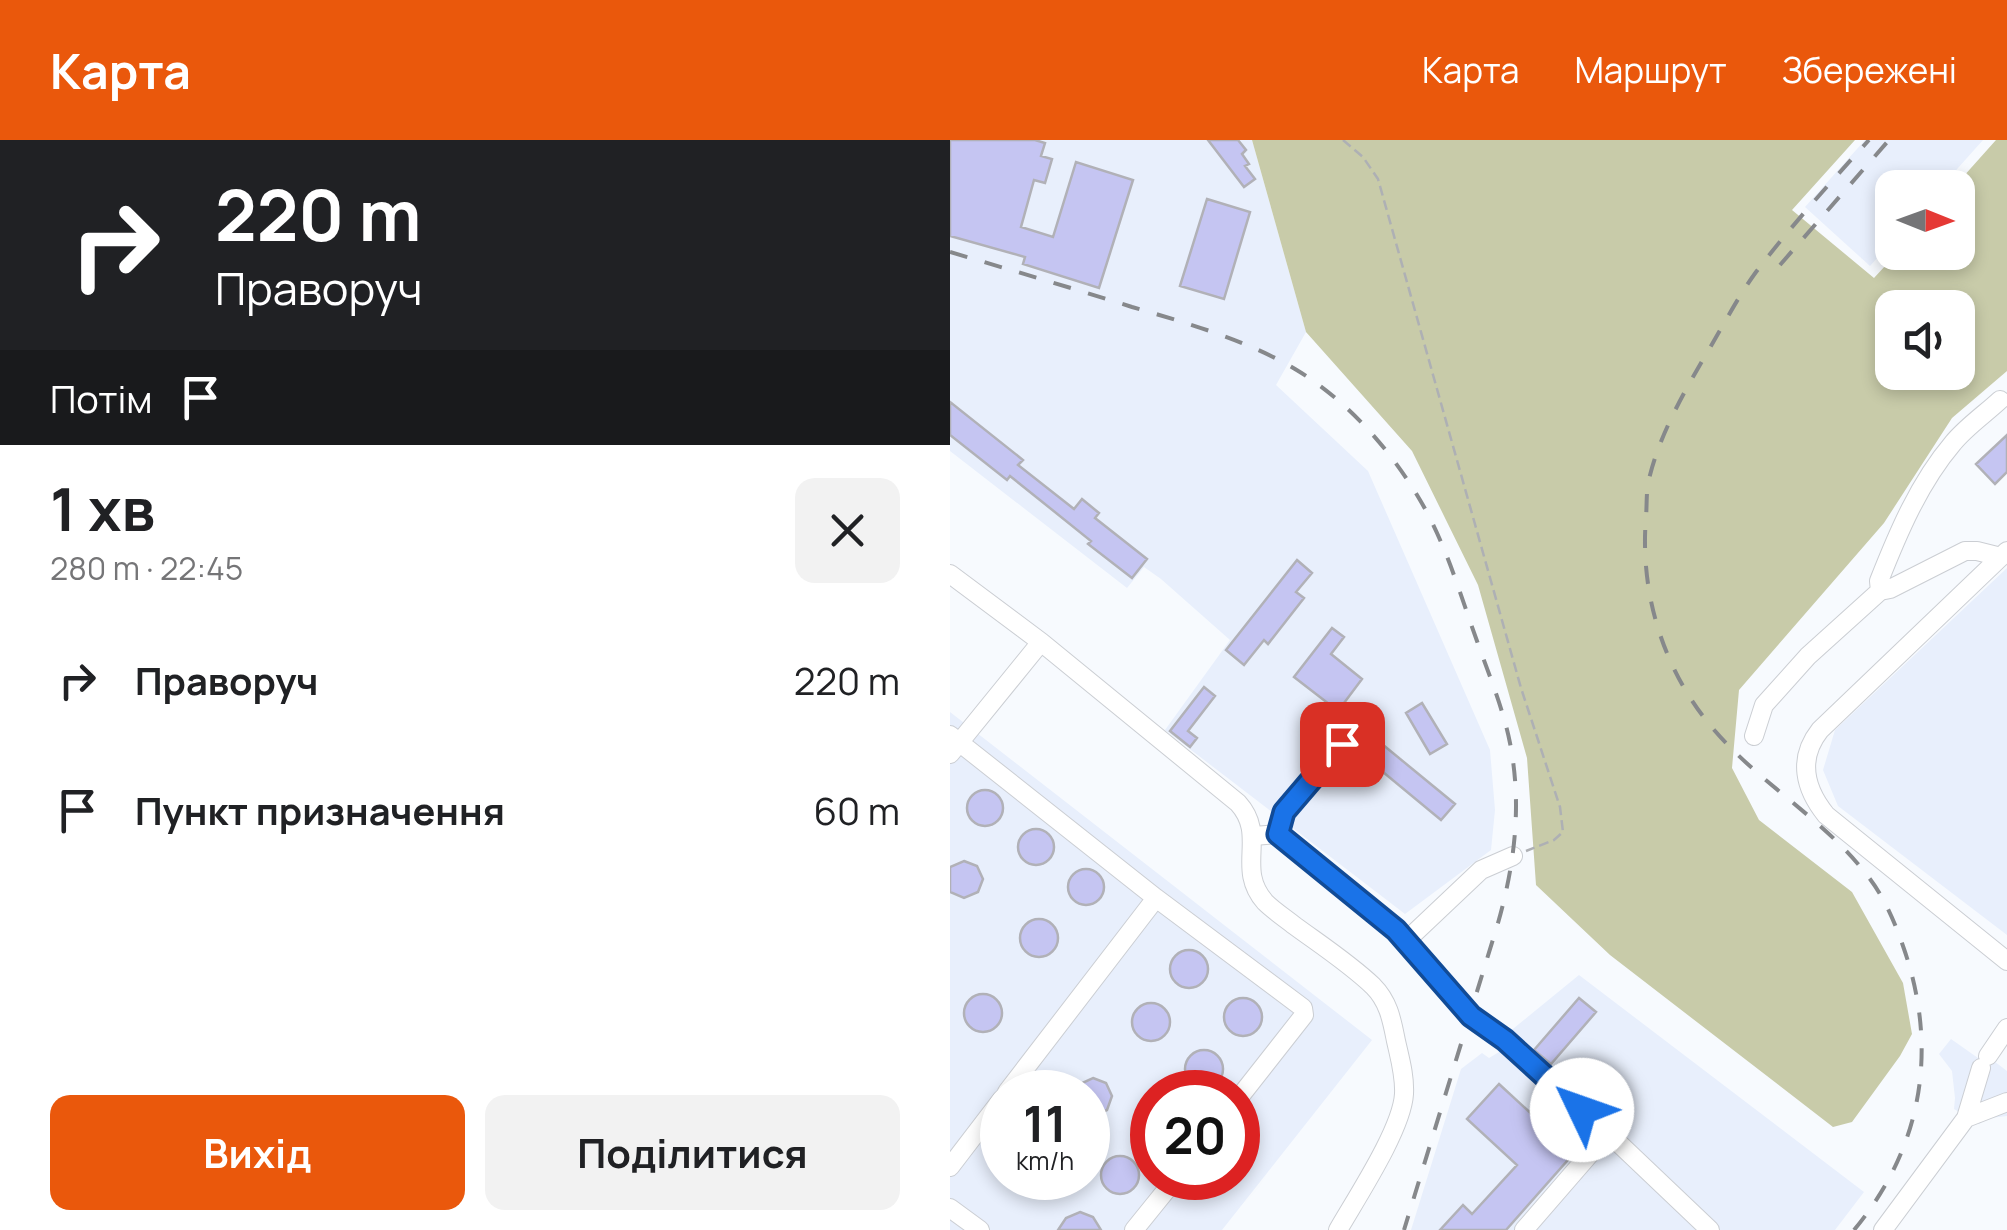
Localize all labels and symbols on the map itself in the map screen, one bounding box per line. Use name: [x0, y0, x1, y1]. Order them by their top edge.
north arrow: [1875, 170, 1975, 270]
pin: [1300, 702, 1385, 787]
position arrow: [1530, 1058, 1634, 1162]
speed limit sign: 20: [1130, 1070, 1260, 1200]

